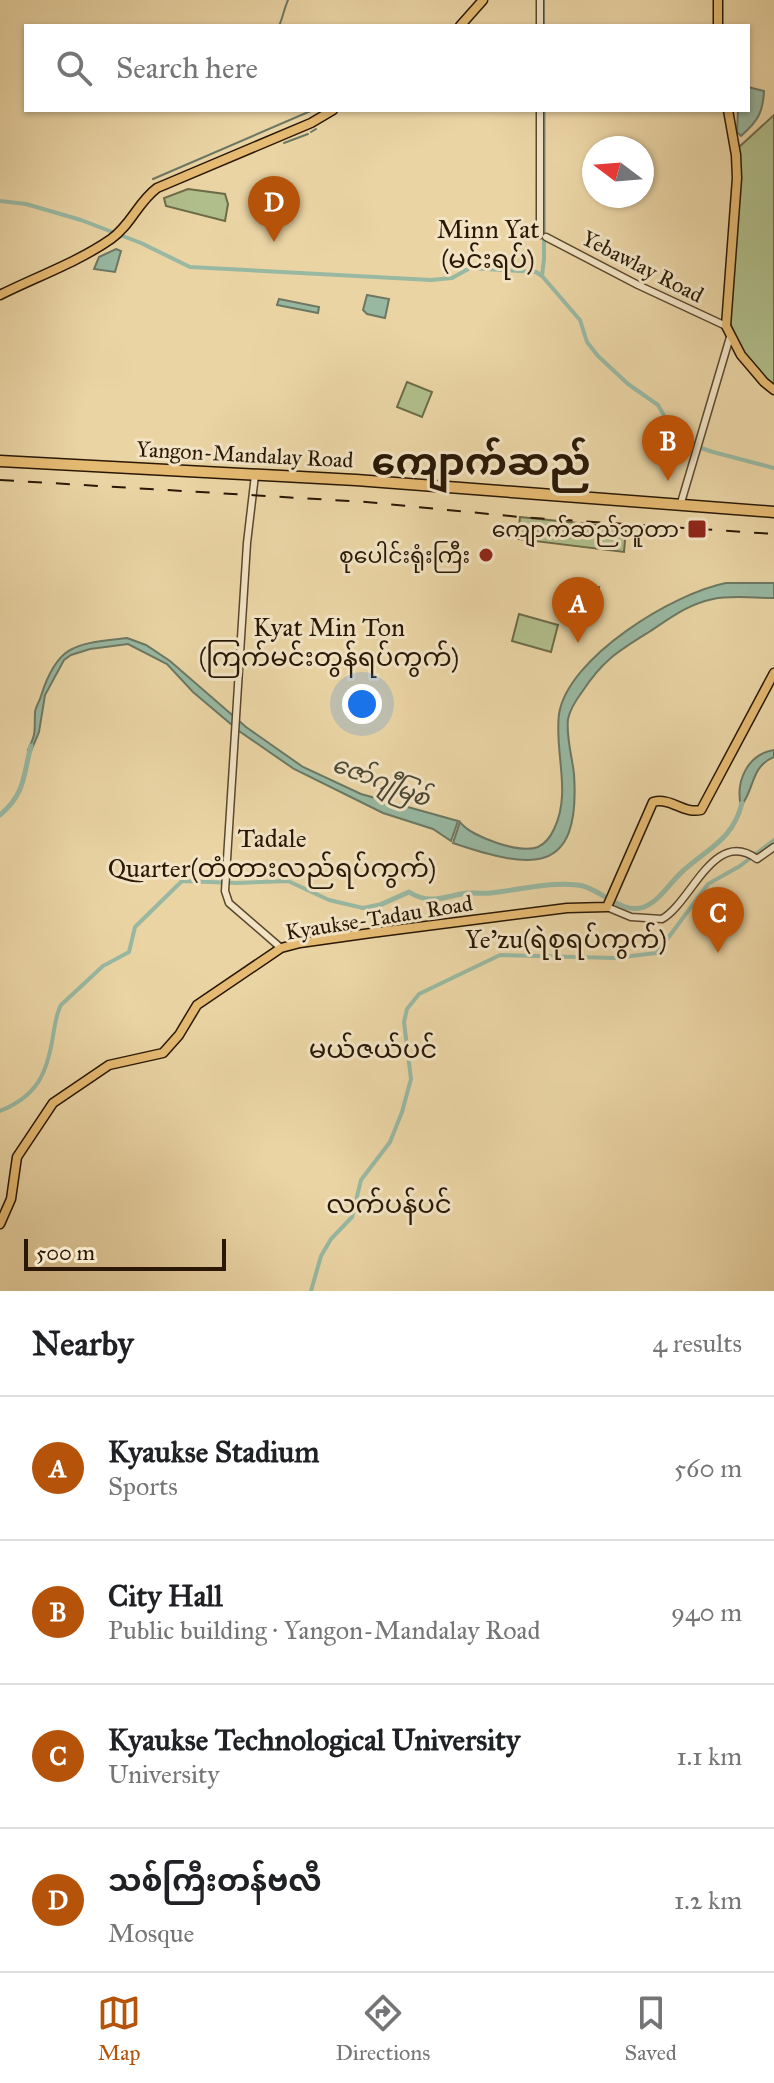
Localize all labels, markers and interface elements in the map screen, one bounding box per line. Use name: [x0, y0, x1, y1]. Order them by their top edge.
search box: [24, 24, 750, 112]
icon: search: [52, 46, 96, 90]
text: Search here: [116, 50, 258, 86]
north arrow: [582, 136, 654, 208]
pin: D: [248, 176, 300, 242]
district label: Minn Yat (မင်းရပ်): [437, 213, 539, 280]
street label: Yebawlay Road: [578, 224, 708, 309]
pin: B: [642, 415, 694, 481]
street label: Yangon-Mandalay Road: [136, 435, 354, 474]
district label: ကျောက်ဆည်: [371, 437, 591, 493]
place label: ကျောက်ဆည်ဘူတာ: [492, 514, 679, 548]
marker: ကျောက်ဆည်ဘူတာ: [686, 518, 708, 540]
place label: စုပေါင်းရုံးကြီး: [339, 540, 470, 573]
marker: စုပေါင်းရုံးကြီး: [477, 546, 495, 564]
pin: A: [552, 577, 604, 643]
district label: Kyat Min Ton (ကြက်မင်းတွန်ရပ်ကွက်): [199, 611, 459, 678]
your location: [342, 684, 382, 724]
water label: ဇော်ဂျီမြစ်: [326, 747, 436, 818]
district label: Tadale Quarter(တံတားလည်ရပ်ကွက်): [108, 822, 436, 889]
pin: C: [692, 887, 744, 953]
street label: Kyaukse-Tadau Road: [284, 889, 475, 946]
district label: Ye'zu(ရဲစုရပ်ကွက်): [465, 922, 667, 960]
district label: မယ်ဇယ်ပင်: [309, 1032, 437, 1065]
district label: လက်ပန်ပင်: [326, 1187, 452, 1225]
scale bar: [24, 1235, 226, 1271]
text: 500 m: [36, 1239, 95, 1266]
text: Nearby: [32, 1323, 134, 1364]
text: 4 results: [653, 1327, 742, 1359]
text: Kyaukse Stadium: [108, 1434, 320, 1470]
text: A: [49, 1452, 67, 1484]
text: 560 m: [674, 1452, 742, 1484]
text: Sports: [108, 1470, 178, 1502]
text: City Hall: [108, 1578, 223, 1614]
text: B: [49, 1596, 67, 1628]
text: 940 m: [671, 1596, 742, 1628]
text: Public building · Yangon-Mandalay Road: [108, 1614, 540, 1646]
text: Kyaukse Technological University: [108, 1722, 520, 1758]
text: C: [49, 1740, 67, 1772]
text: 1.1 km: [677, 1740, 742, 1772]
text: University: [108, 1758, 219, 1790]
text: သစ်ကြီးတန်ဗလီ: [108, 1863, 322, 1899]
text: D: [48, 1884, 68, 1916]
text: 1.2 km: [674, 1884, 742, 1916]
text: Mosque: [108, 1917, 194, 1949]
tab: Map: [97, 1991, 141, 2066]
tab: Directions: [335, 1991, 430, 2066]
tab: Saved: [625, 1991, 677, 2066]

